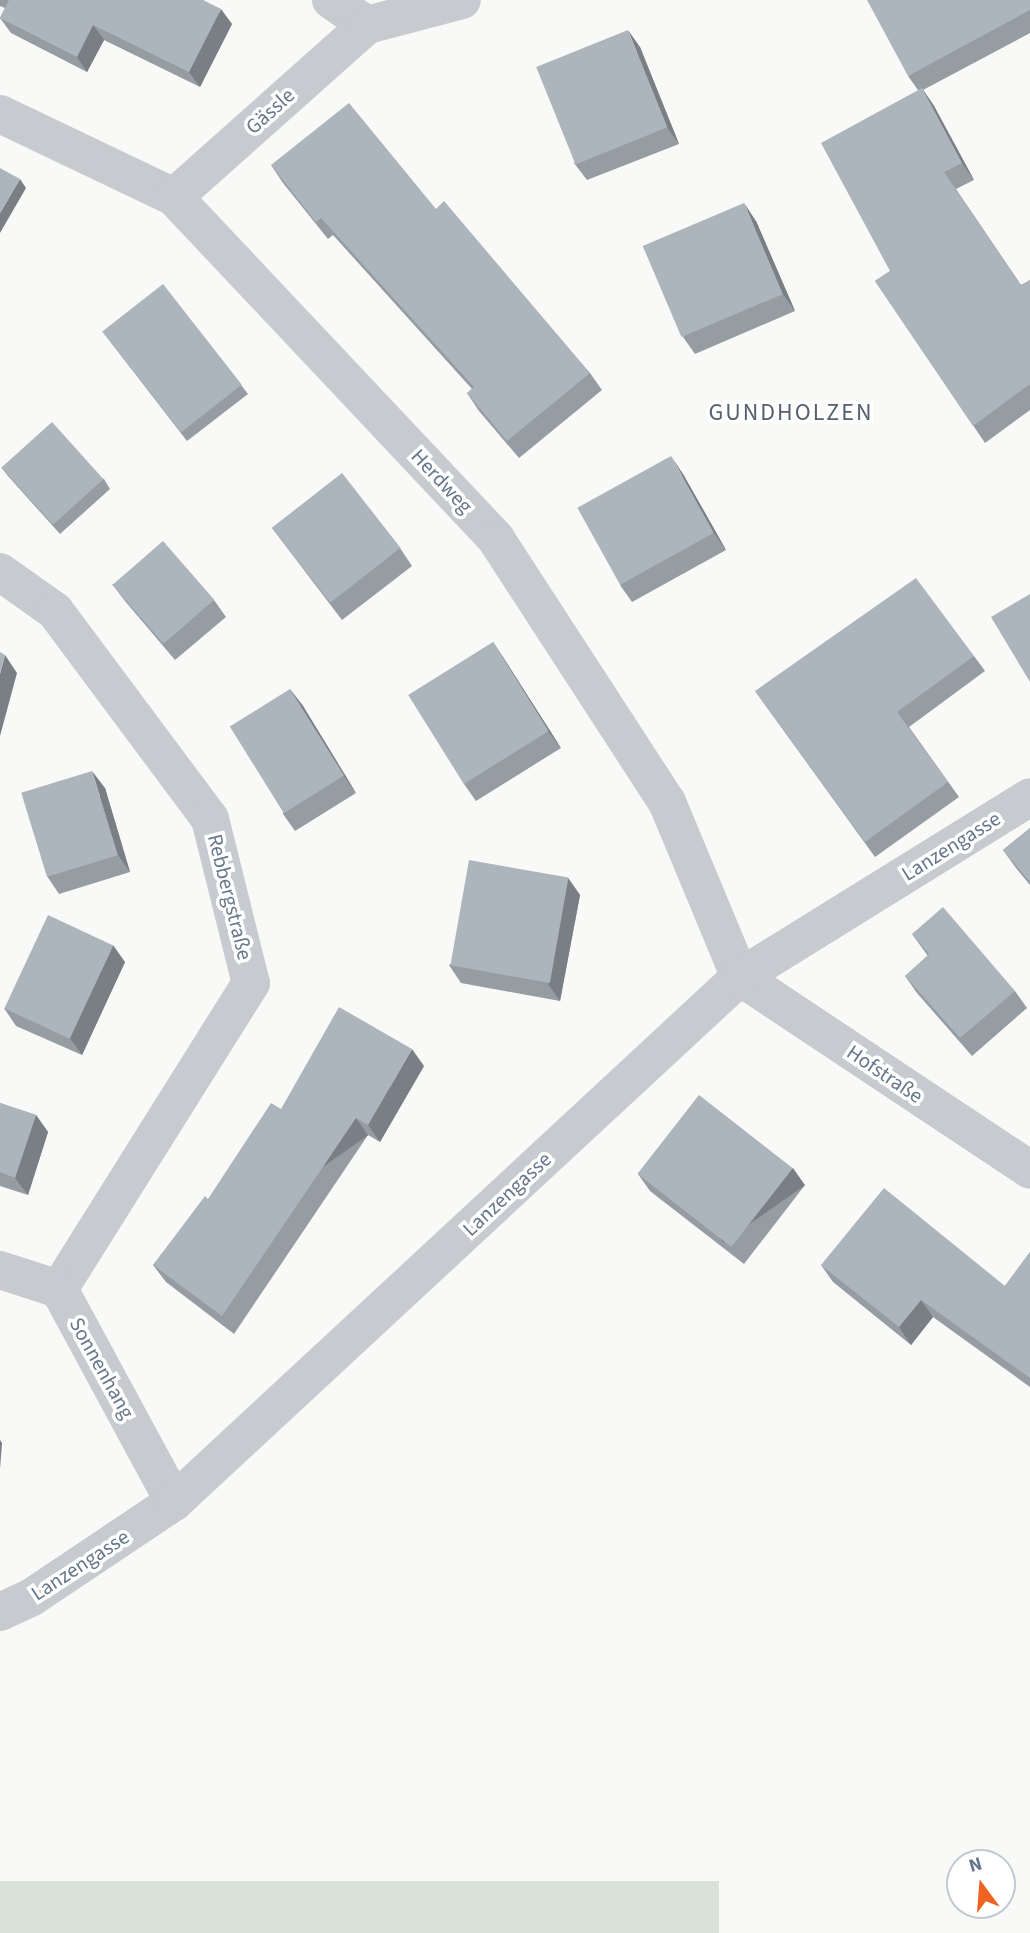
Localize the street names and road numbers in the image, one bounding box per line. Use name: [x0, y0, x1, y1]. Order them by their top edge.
street label: Gässle: [240, 83, 300, 139]
street label: Herdweg: [406, 444, 478, 518]
street label: Lanzengasse: [897, 806, 1005, 886]
street label: Rebbergstraße: [202, 831, 258, 963]
street label: Hofstraße: [842, 1039, 928, 1109]
street label: Lanzengasse: [458, 1147, 556, 1241]
street label: Sonnenhang: [64, 1313, 140, 1423]
street label: Lanzengasse: [26, 1524, 134, 1606]

